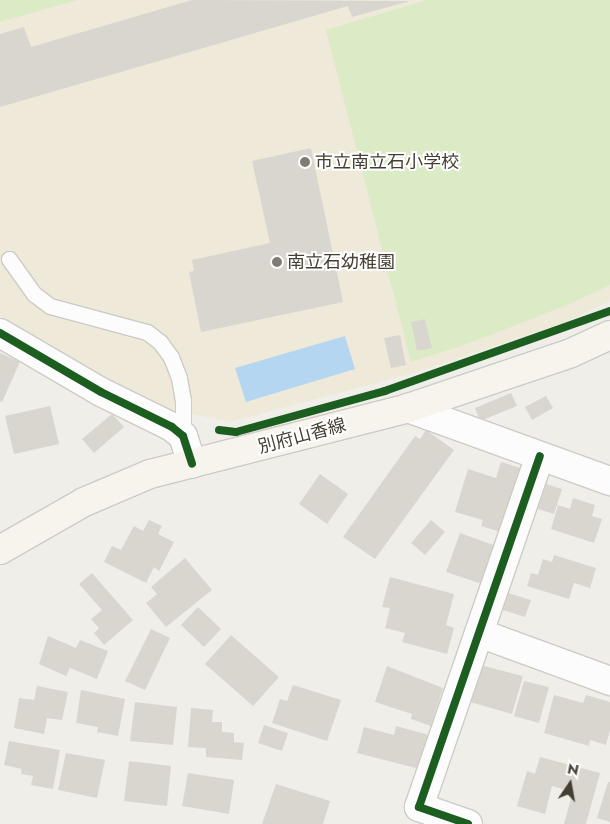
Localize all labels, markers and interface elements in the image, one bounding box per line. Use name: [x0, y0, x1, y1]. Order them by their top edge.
place label: 市立南立石小学校: [315, 151, 459, 173]
marker: 市立南立石小学校: [299, 156, 311, 168]
place label: 南立石幼稚園: [287, 251, 395, 273]
marker: 南立石幼稚園: [271, 256, 283, 268]
street label: 別府山香線: [256, 414, 348, 458]
text: N: [566, 758, 581, 780]
north arrow: [545, 759, 595, 809]

